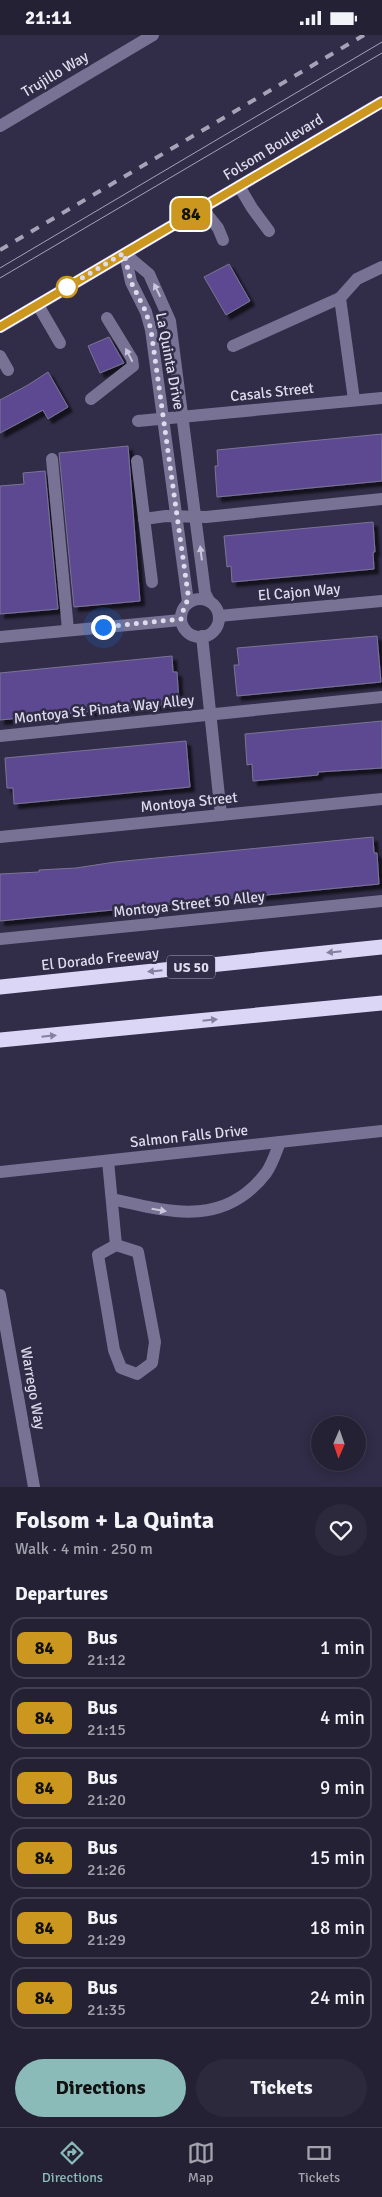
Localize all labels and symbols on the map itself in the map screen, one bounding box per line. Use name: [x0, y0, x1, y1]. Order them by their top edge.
street label: Trujillo Way: [18, 47, 92, 101]
street label: Folsom Boulevard: [220, 110, 326, 184]
line badge: 84: [168, 198, 214, 230]
unlabelled marker: [56, 276, 78, 298]
one-way arrow: [153, 283, 161, 297]
street label: La Quinta Drive: [152, 311, 188, 411]
one-way arrow: [125, 347, 133, 362]
street label: Casals Street: [229, 379, 315, 405]
one-way arrow: [197, 545, 205, 561]
street label: El Cajon Way: [257, 579, 341, 605]
your location: [91, 615, 116, 640]
street label: Montoya St Pinata Way Alley: [13, 691, 195, 727]
street label: Montoya Street: [140, 788, 238, 816]
street label: Montoya Street 50 Alley: [112, 887, 266, 921]
street label: El Dorado Freeway: [40, 944, 160, 974]
one-way arrow: [325, 948, 341, 956]
road number: US 50: [167, 955, 215, 979]
one-way arrow: [146, 967, 162, 975]
one-way arrow: [203, 1015, 219, 1023]
one-way arrow: [41, 1031, 57, 1039]
street label: Salmon Falls Drive: [129, 1121, 249, 1151]
one-way arrow: [152, 1206, 168, 1214]
street label: Warrego Way: [17, 1345, 49, 1431]
north arrow: [311, 1416, 366, 1471]

